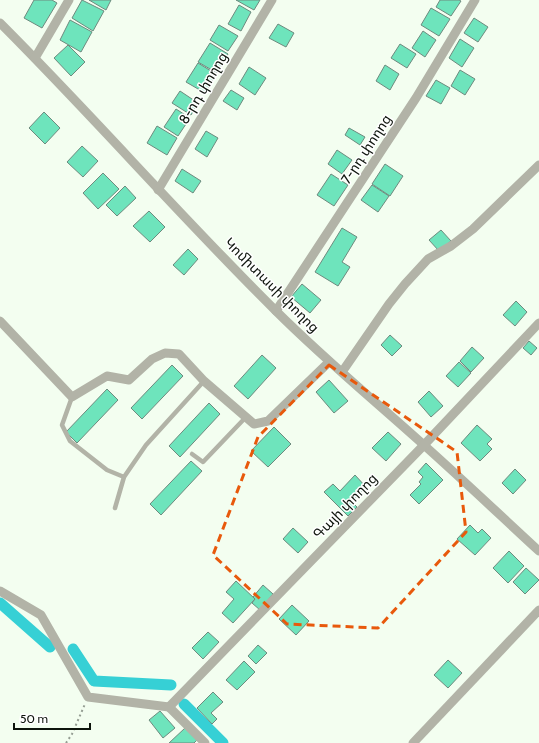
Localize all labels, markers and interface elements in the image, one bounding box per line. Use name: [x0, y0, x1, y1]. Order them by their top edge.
street label: 8-րդ փողոց: [174, 49, 232, 127]
street label: 7-րդ փողոց: [337, 111, 395, 187]
street label: Կոմիտասի փողոց: [221, 234, 323, 336]
street label: Գայի փողոց: [309, 469, 381, 543]
scale bar: [14, 705, 90, 731]
text: 50 m: [20, 711, 48, 726]

